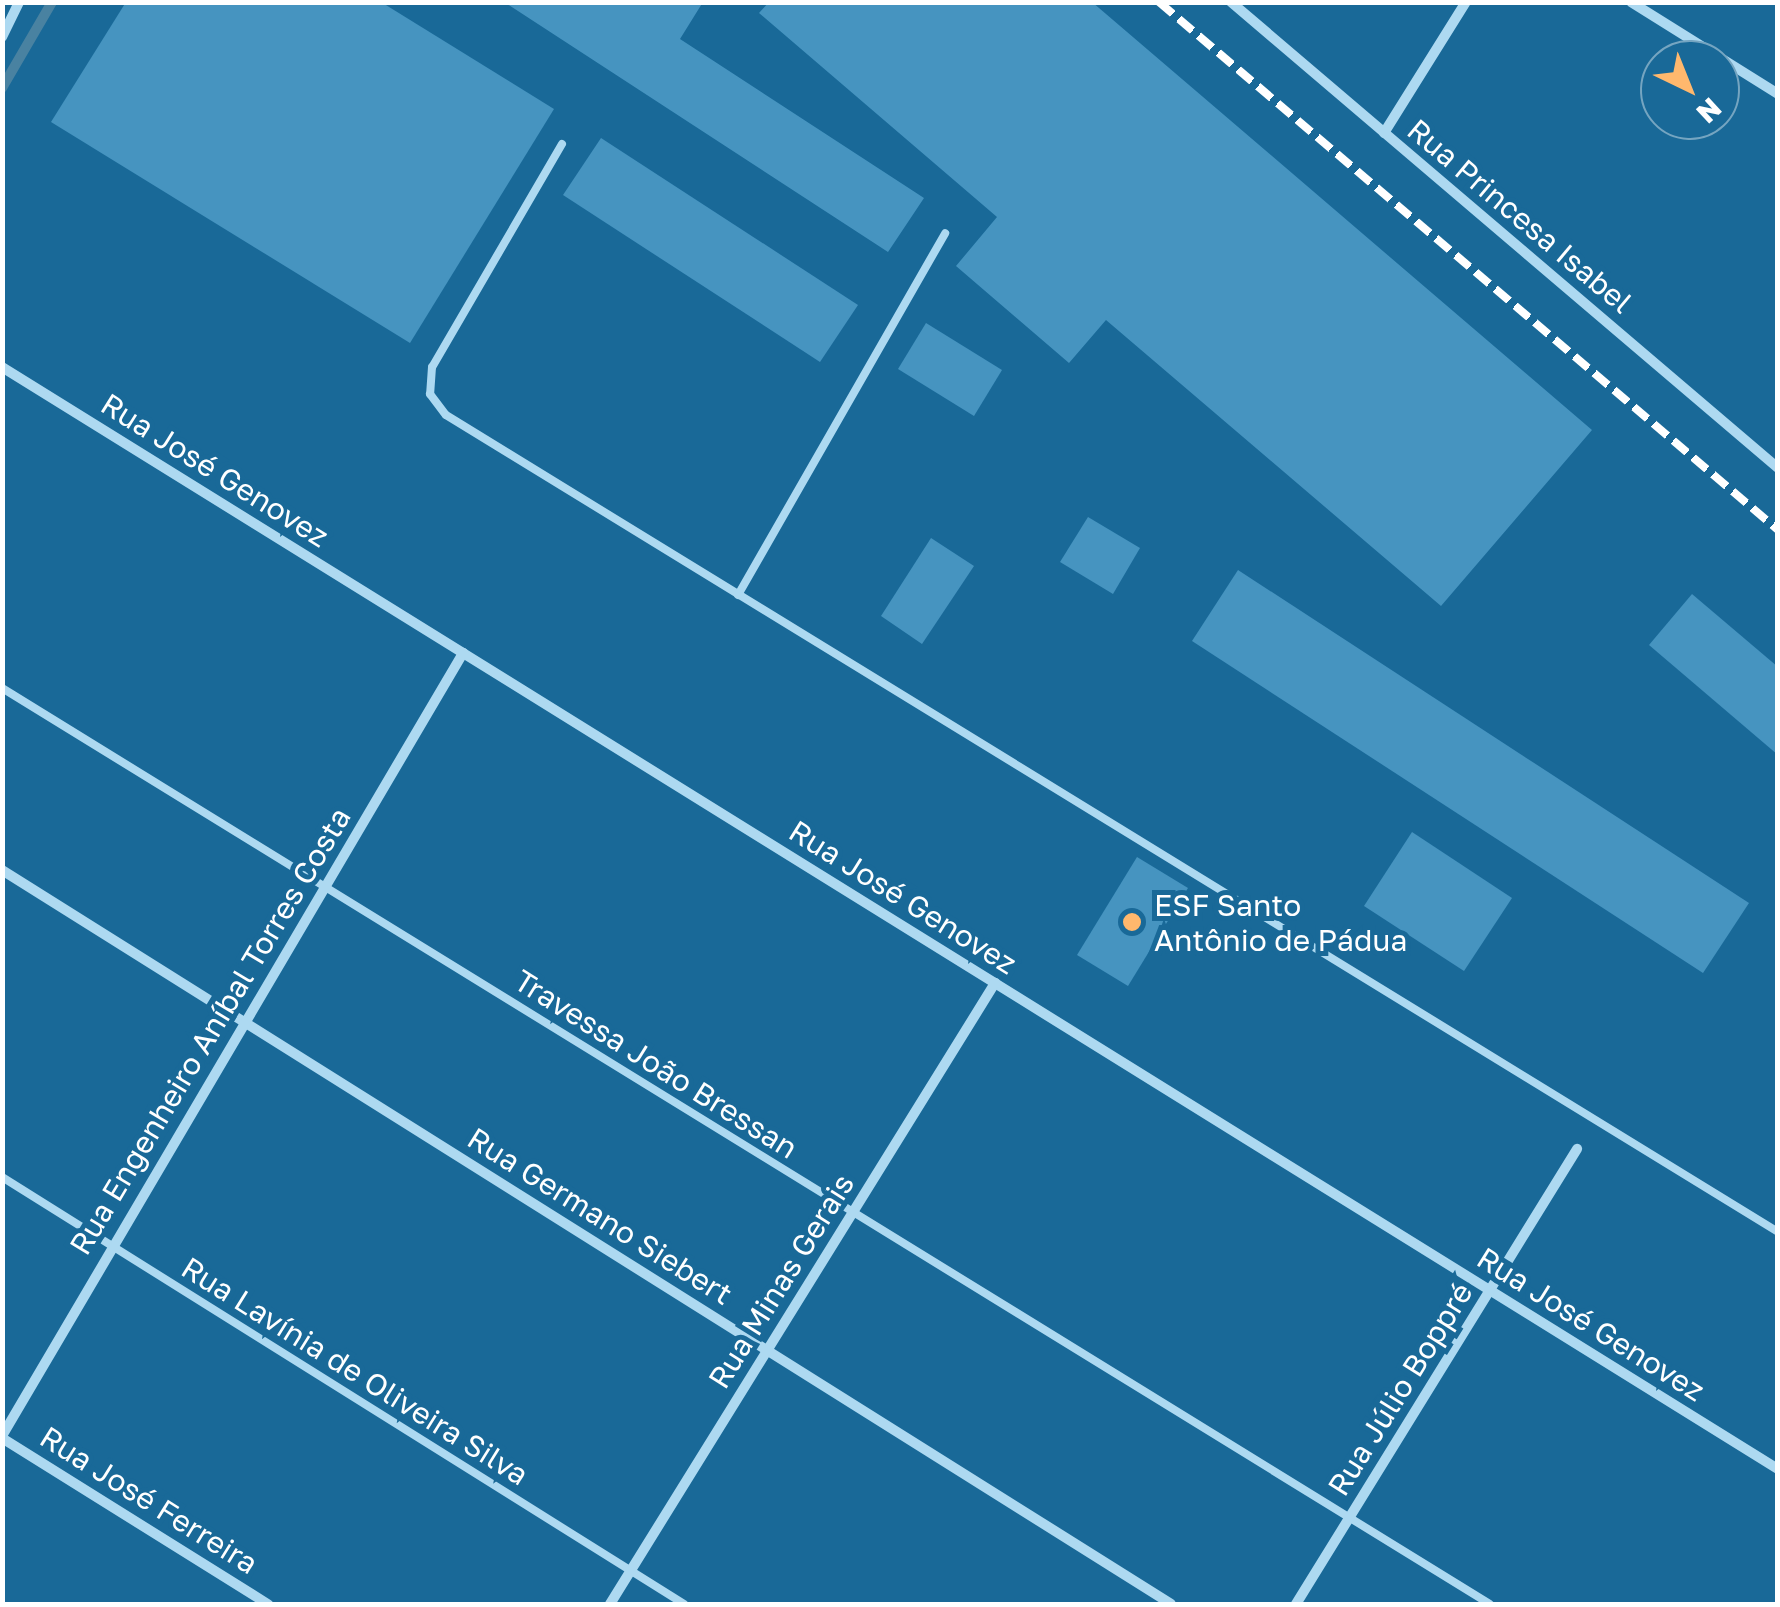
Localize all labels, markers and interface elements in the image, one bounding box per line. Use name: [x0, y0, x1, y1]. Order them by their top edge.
north arrow: [1640, 40, 1740, 140]
text: N: [1690, 92, 1728, 130]
street label: Rua Princesa Isabel: [1400, 112, 1640, 320]
street label: Rua José Genovez: [95, 386, 335, 554]
street label: Rua Engenheiro Aníbal Torres Costa: [62, 801, 358, 1261]
street label: Rua José Genovez: [783, 813, 1023, 981]
place label: ESF Santo Antônio de Pádua: [1154, 887, 1407, 958]
marker: ESF Santo Antônio de Pádua: [1119, 909, 1145, 935]
street label: Travessa João Bressan: [508, 962, 804, 1166]
street label: Rua Germano Siebert: [461, 1120, 739, 1312]
street label: Rua Minas Gerais: [701, 1167, 861, 1395]
street label: Rua José Genovez: [1471, 1240, 1711, 1408]
street label: Rua Lavínia de Oliveira Silva: [175, 1249, 535, 1493]
street label: Rua Júlio Boppré: [1320, 1276, 1480, 1502]
street label: Rua José Ferreira: [34, 1419, 264, 1581]

